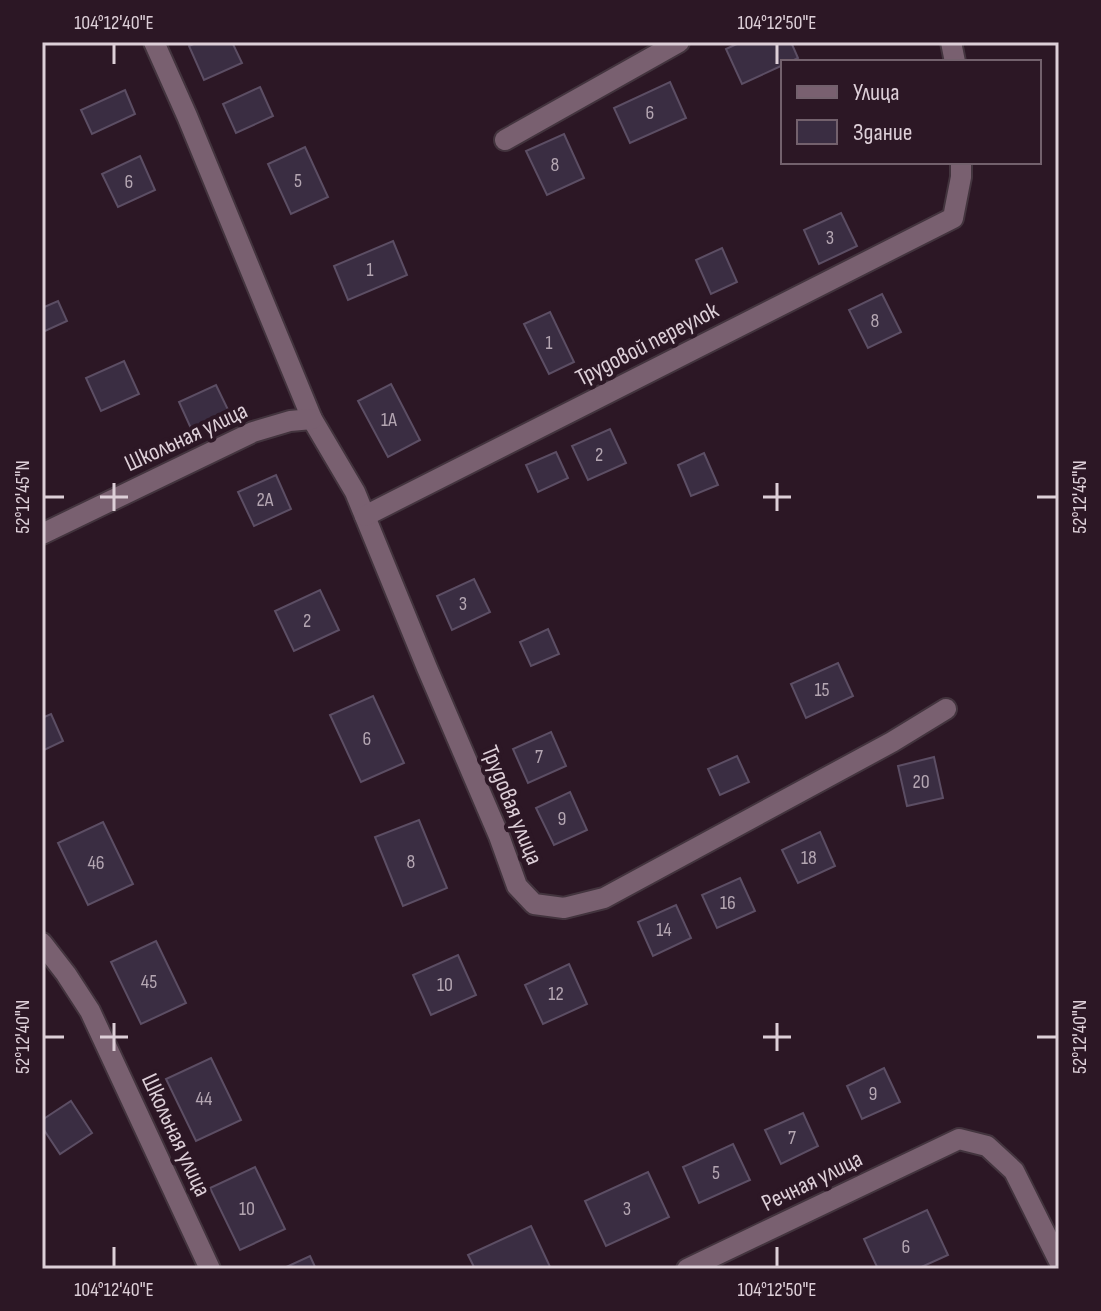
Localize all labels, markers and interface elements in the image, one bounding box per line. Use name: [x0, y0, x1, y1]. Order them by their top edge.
text: 104°12'40"E: [74, 11, 154, 35]
text: 104°12'50"E: [737, 11, 817, 35]
legend: [781, 60, 1041, 164]
text: Улица: [853, 78, 899, 107]
house number: 6: [646, 101, 654, 125]
text: Здание: [853, 118, 912, 147]
house number: 8: [551, 153, 559, 177]
house number: 5: [294, 169, 302, 193]
house number: 6: [125, 170, 133, 194]
house number: 3: [826, 226, 834, 250]
house number: 1: [367, 258, 374, 282]
street label: Трудовой переулок: [571, 295, 724, 392]
house number: 8: [871, 309, 879, 333]
house number: 1: [546, 331, 553, 355]
street label: Школьная улица: [120, 396, 252, 478]
house number: 1А: [381, 408, 397, 432]
house number: 2: [595, 443, 603, 467]
text: 52°12'45"N: [11, 460, 35, 534]
text: 52°12'45"N: [1068, 460, 1092, 534]
house number: 2А: [257, 488, 274, 512]
house number: 3: [459, 592, 467, 616]
house number: 2: [303, 609, 311, 633]
house number: 15: [814, 678, 830, 702]
house number: 6: [363, 727, 371, 751]
street label: Трудовая улица: [475, 741, 549, 869]
house number: 7: [535, 745, 543, 769]
house number: 20: [912, 770, 930, 794]
house number: 9: [558, 807, 566, 831]
house number: 18: [801, 846, 817, 870]
house number: 8: [407, 850, 415, 874]
house number: 46: [87, 851, 105, 875]
house number: 16: [720, 891, 736, 915]
house number: 14: [656, 918, 672, 942]
house number: 45: [141, 970, 157, 994]
house number: 10: [437, 973, 453, 997]
house number: 12: [548, 982, 564, 1006]
text: 52°12'40"N: [11, 1000, 35, 1074]
text: 52°12'40"N: [1068, 1000, 1092, 1074]
street label: Школьная улица: [135, 1069, 217, 1201]
house number: 9: [869, 1082, 877, 1106]
house number: 44: [196, 1087, 212, 1111]
house number: 7: [788, 1126, 796, 1150]
street label: Речная улица: [757, 1144, 867, 1218]
house number: 5: [712, 1161, 720, 1185]
house number: 10: [239, 1197, 255, 1221]
house number: 3: [623, 1197, 631, 1221]
house number: 6: [902, 1235, 910, 1259]
text: 104°12'40"E: [74, 1278, 154, 1302]
text: 104°12'50"E: [737, 1278, 817, 1302]

